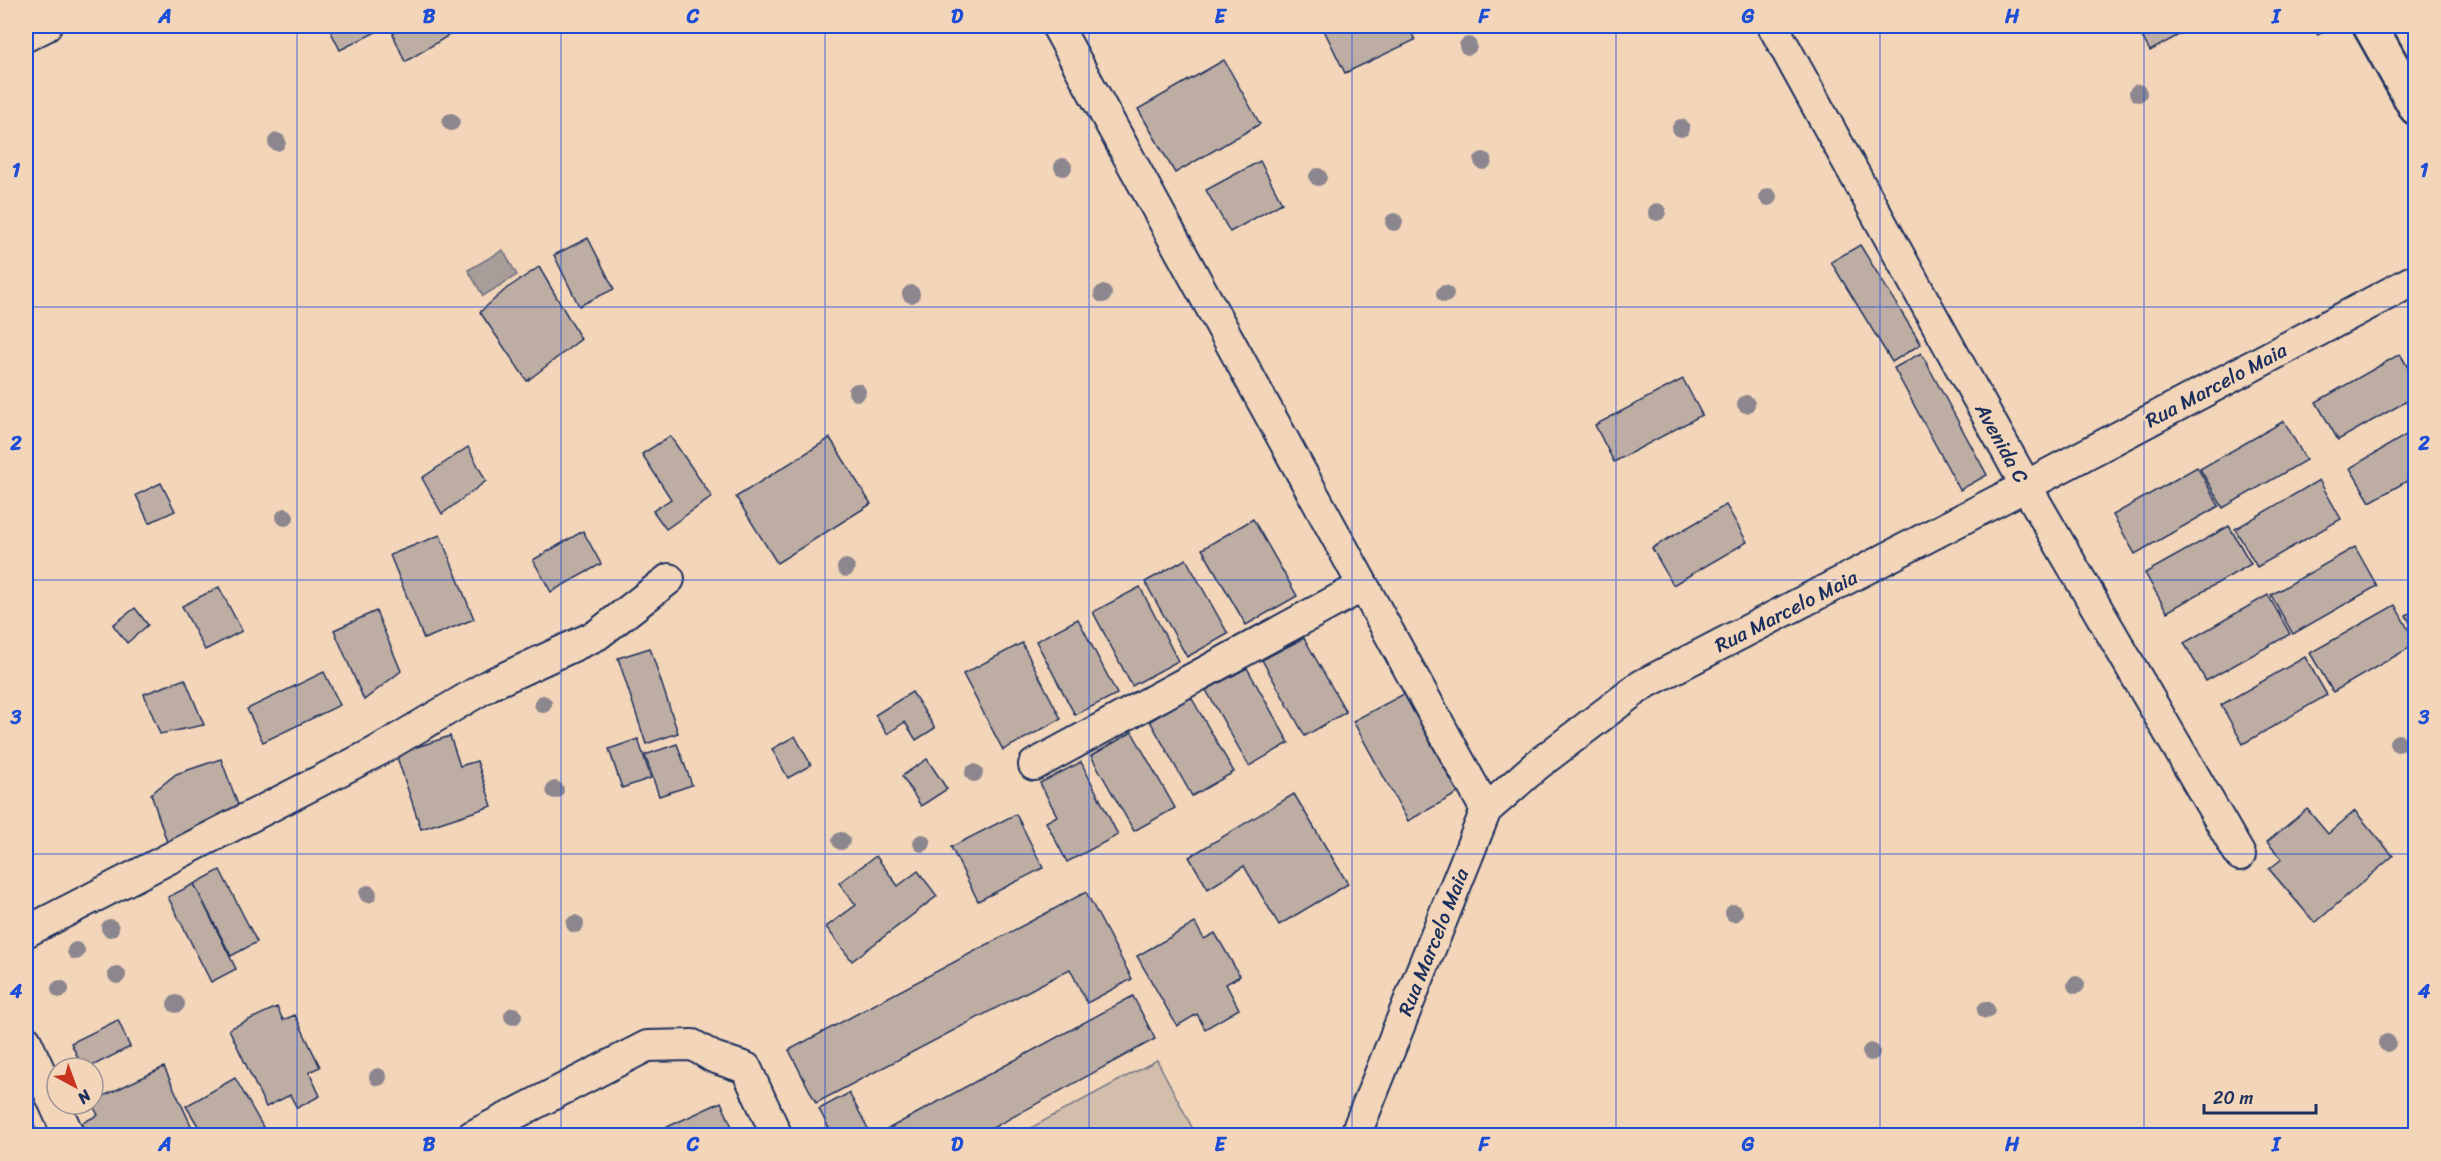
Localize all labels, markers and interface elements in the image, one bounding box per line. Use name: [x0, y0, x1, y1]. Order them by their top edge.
text: A: [157, 0, 172, 34]
text: B: [423, 0, 436, 34]
text: C: [686, 0, 700, 34]
text: D: [951, 0, 964, 34]
text: E: [1214, 0, 1227, 34]
text: F: [1478, 0, 1491, 34]
text: G: [1741, 0, 1755, 34]
text: H: [2004, 0, 2020, 34]
text: I: [2271, 0, 2282, 34]
text: 1: [12, 153, 21, 188]
text: 1: [2420, 153, 2429, 188]
street label: Rua Marcelo Maia: [2139, 333, 2294, 438]
street label: Avenida C: [1965, 396, 2038, 490]
text: 2: [9, 426, 22, 461]
text: 2: [2417, 426, 2430, 461]
street label: Rua Marcelo Maia: [1708, 560, 1865, 663]
text: 3: [10, 700, 22, 735]
text: 3: [2418, 700, 2430, 735]
street label: Rua Marcelo Maia: [1388, 862, 1479, 1021]
text: 4: [9, 974, 23, 1009]
text: 4: [2417, 974, 2431, 1009]
north arrow: [45, 1056, 105, 1116]
scale bar: [2204, 1077, 2316, 1115]
text: N: [70, 1082, 99, 1112]
text: 20 m: [2213, 1082, 2253, 1114]
text: A: [157, 1127, 172, 1161]
text: B: [423, 1127, 436, 1161]
text: C: [686, 1127, 700, 1161]
text: D: [951, 1127, 964, 1161]
text: E: [1214, 1127, 1227, 1161]
text: F: [1478, 1127, 1491, 1161]
text: G: [1741, 1127, 1755, 1161]
text: H: [2004, 1127, 2020, 1161]
text: I: [2271, 1127, 2282, 1161]

